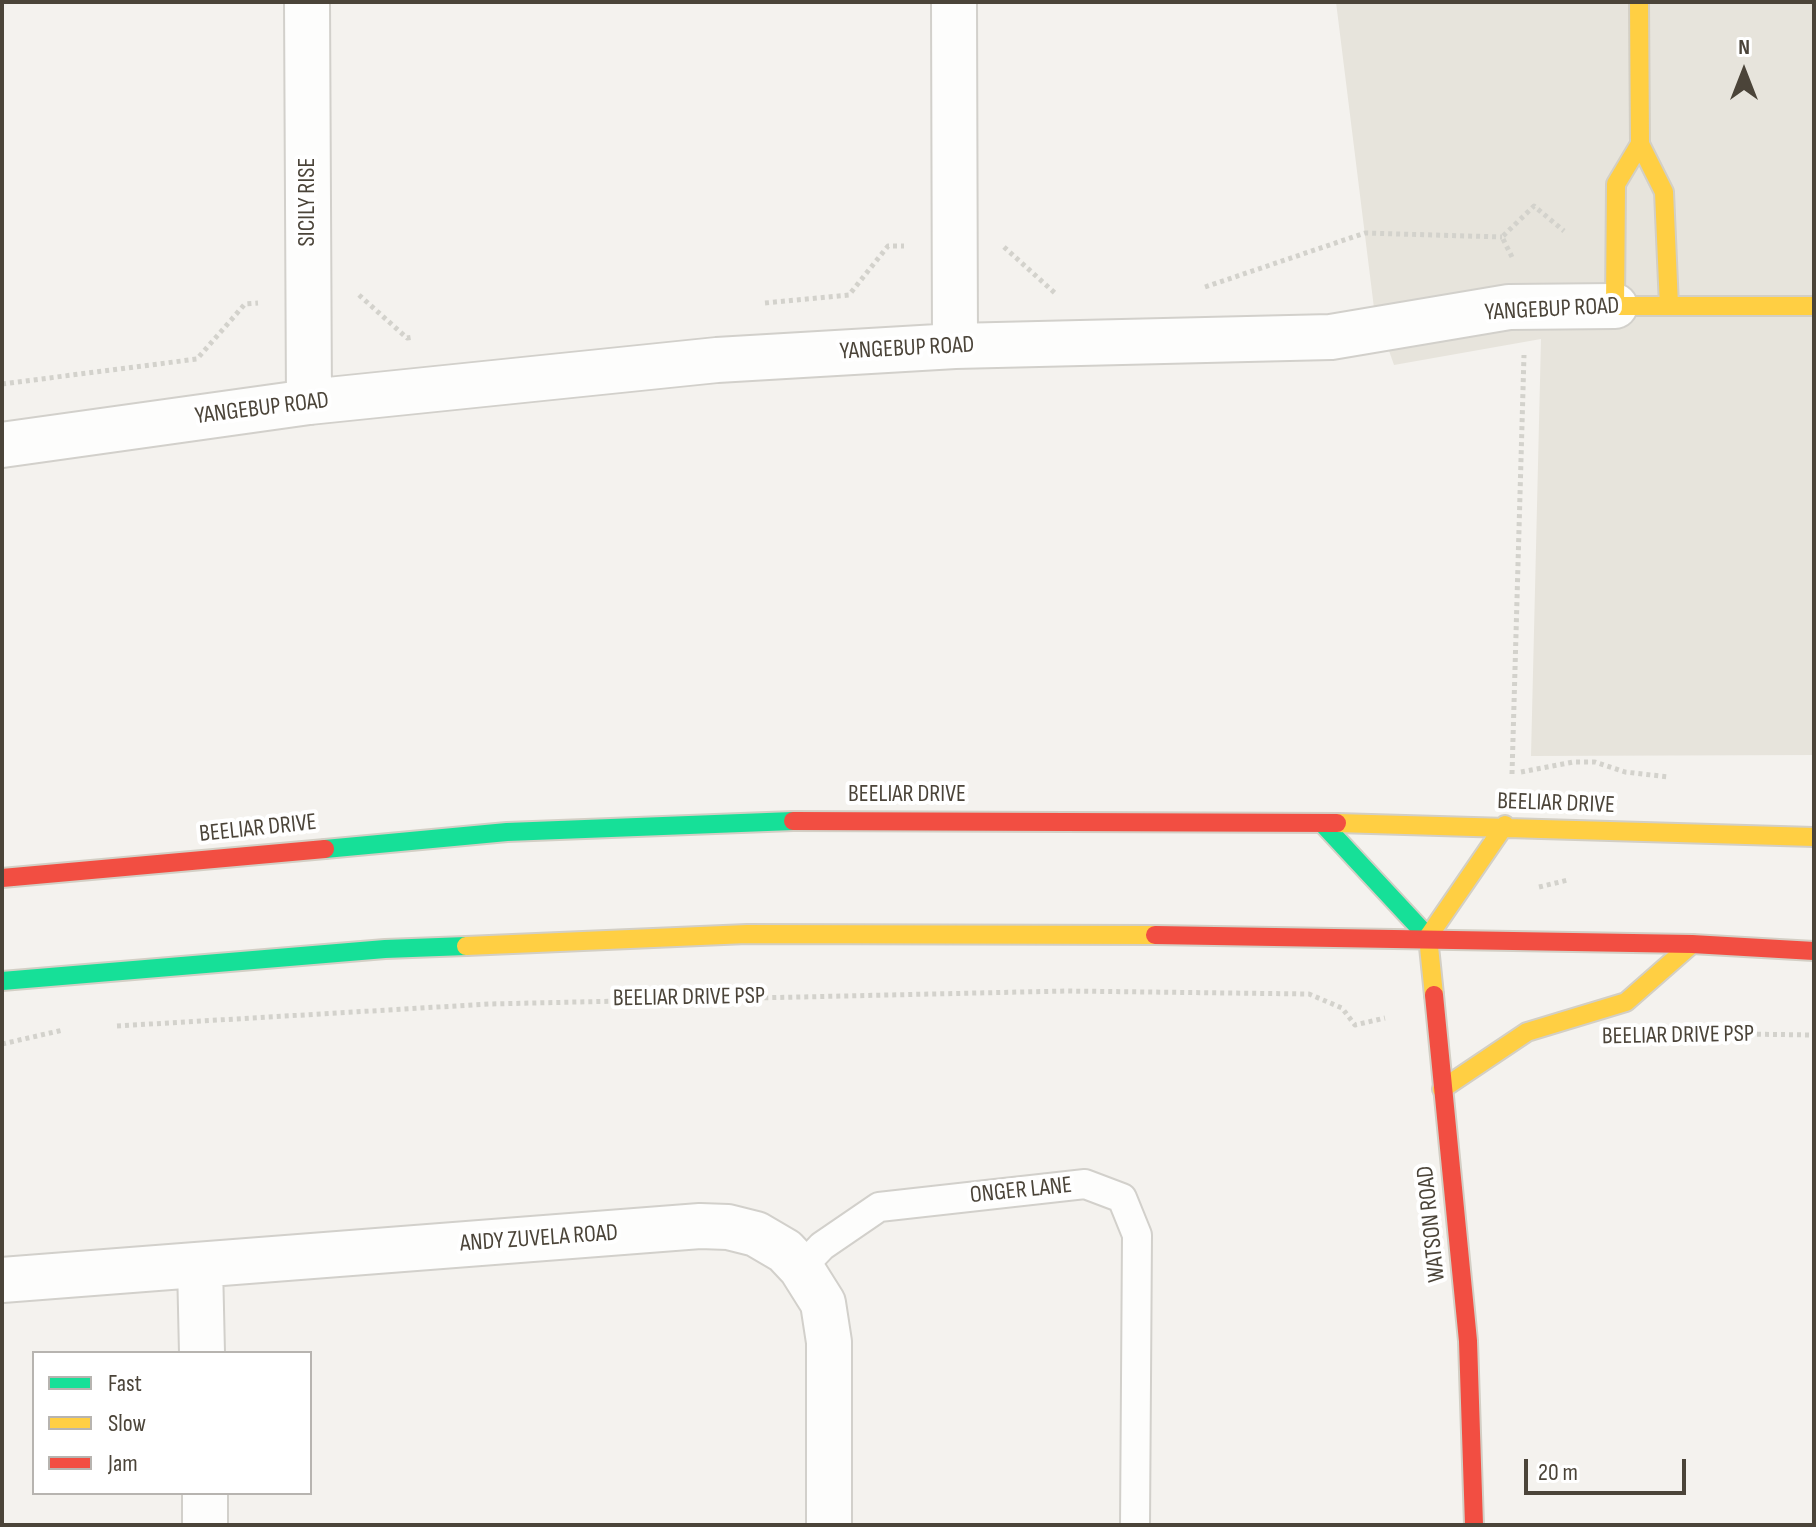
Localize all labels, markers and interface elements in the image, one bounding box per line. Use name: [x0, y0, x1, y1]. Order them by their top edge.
north arrow: [1704, 32, 1784, 112]
text: N: [1738, 34, 1750, 61]
street label: SICILY RISE: [294, 158, 322, 246]
street label: YANGEBUP ROAD: [1484, 292, 1620, 328]
street label: YANGEBUP ROAD: [839, 331, 975, 367]
street label: YANGEBUP ROAD: [193, 387, 331, 431]
street label: BEELIAR DRIVE: [848, 781, 966, 809]
street label: BEELIAR DRIVE: [1497, 788, 1615, 820]
street label: BEELIAR DRIVE: [198, 809, 318, 849]
street label: BEELIAR DRIVE PSP: [613, 982, 765, 1014]
street label: BEELIAR DRIVE PSP: [1602, 1020, 1754, 1052]
street label: WATSON ROAD: [1412, 1164, 1452, 1284]
street label: ONGER LANE: [969, 1171, 1073, 1211]
street label: ANDY ZUVELA ROAD: [459, 1219, 619, 1259]
legend: [32, 1351, 312, 1495]
text: Fast: [108, 1369, 142, 1398]
text: Slow: [108, 1409, 146, 1438]
scale bar: [1528, 1443, 1690, 1493]
text: Jam: [108, 1449, 138, 1478]
text: 20 m: [1538, 1458, 1578, 1487]

